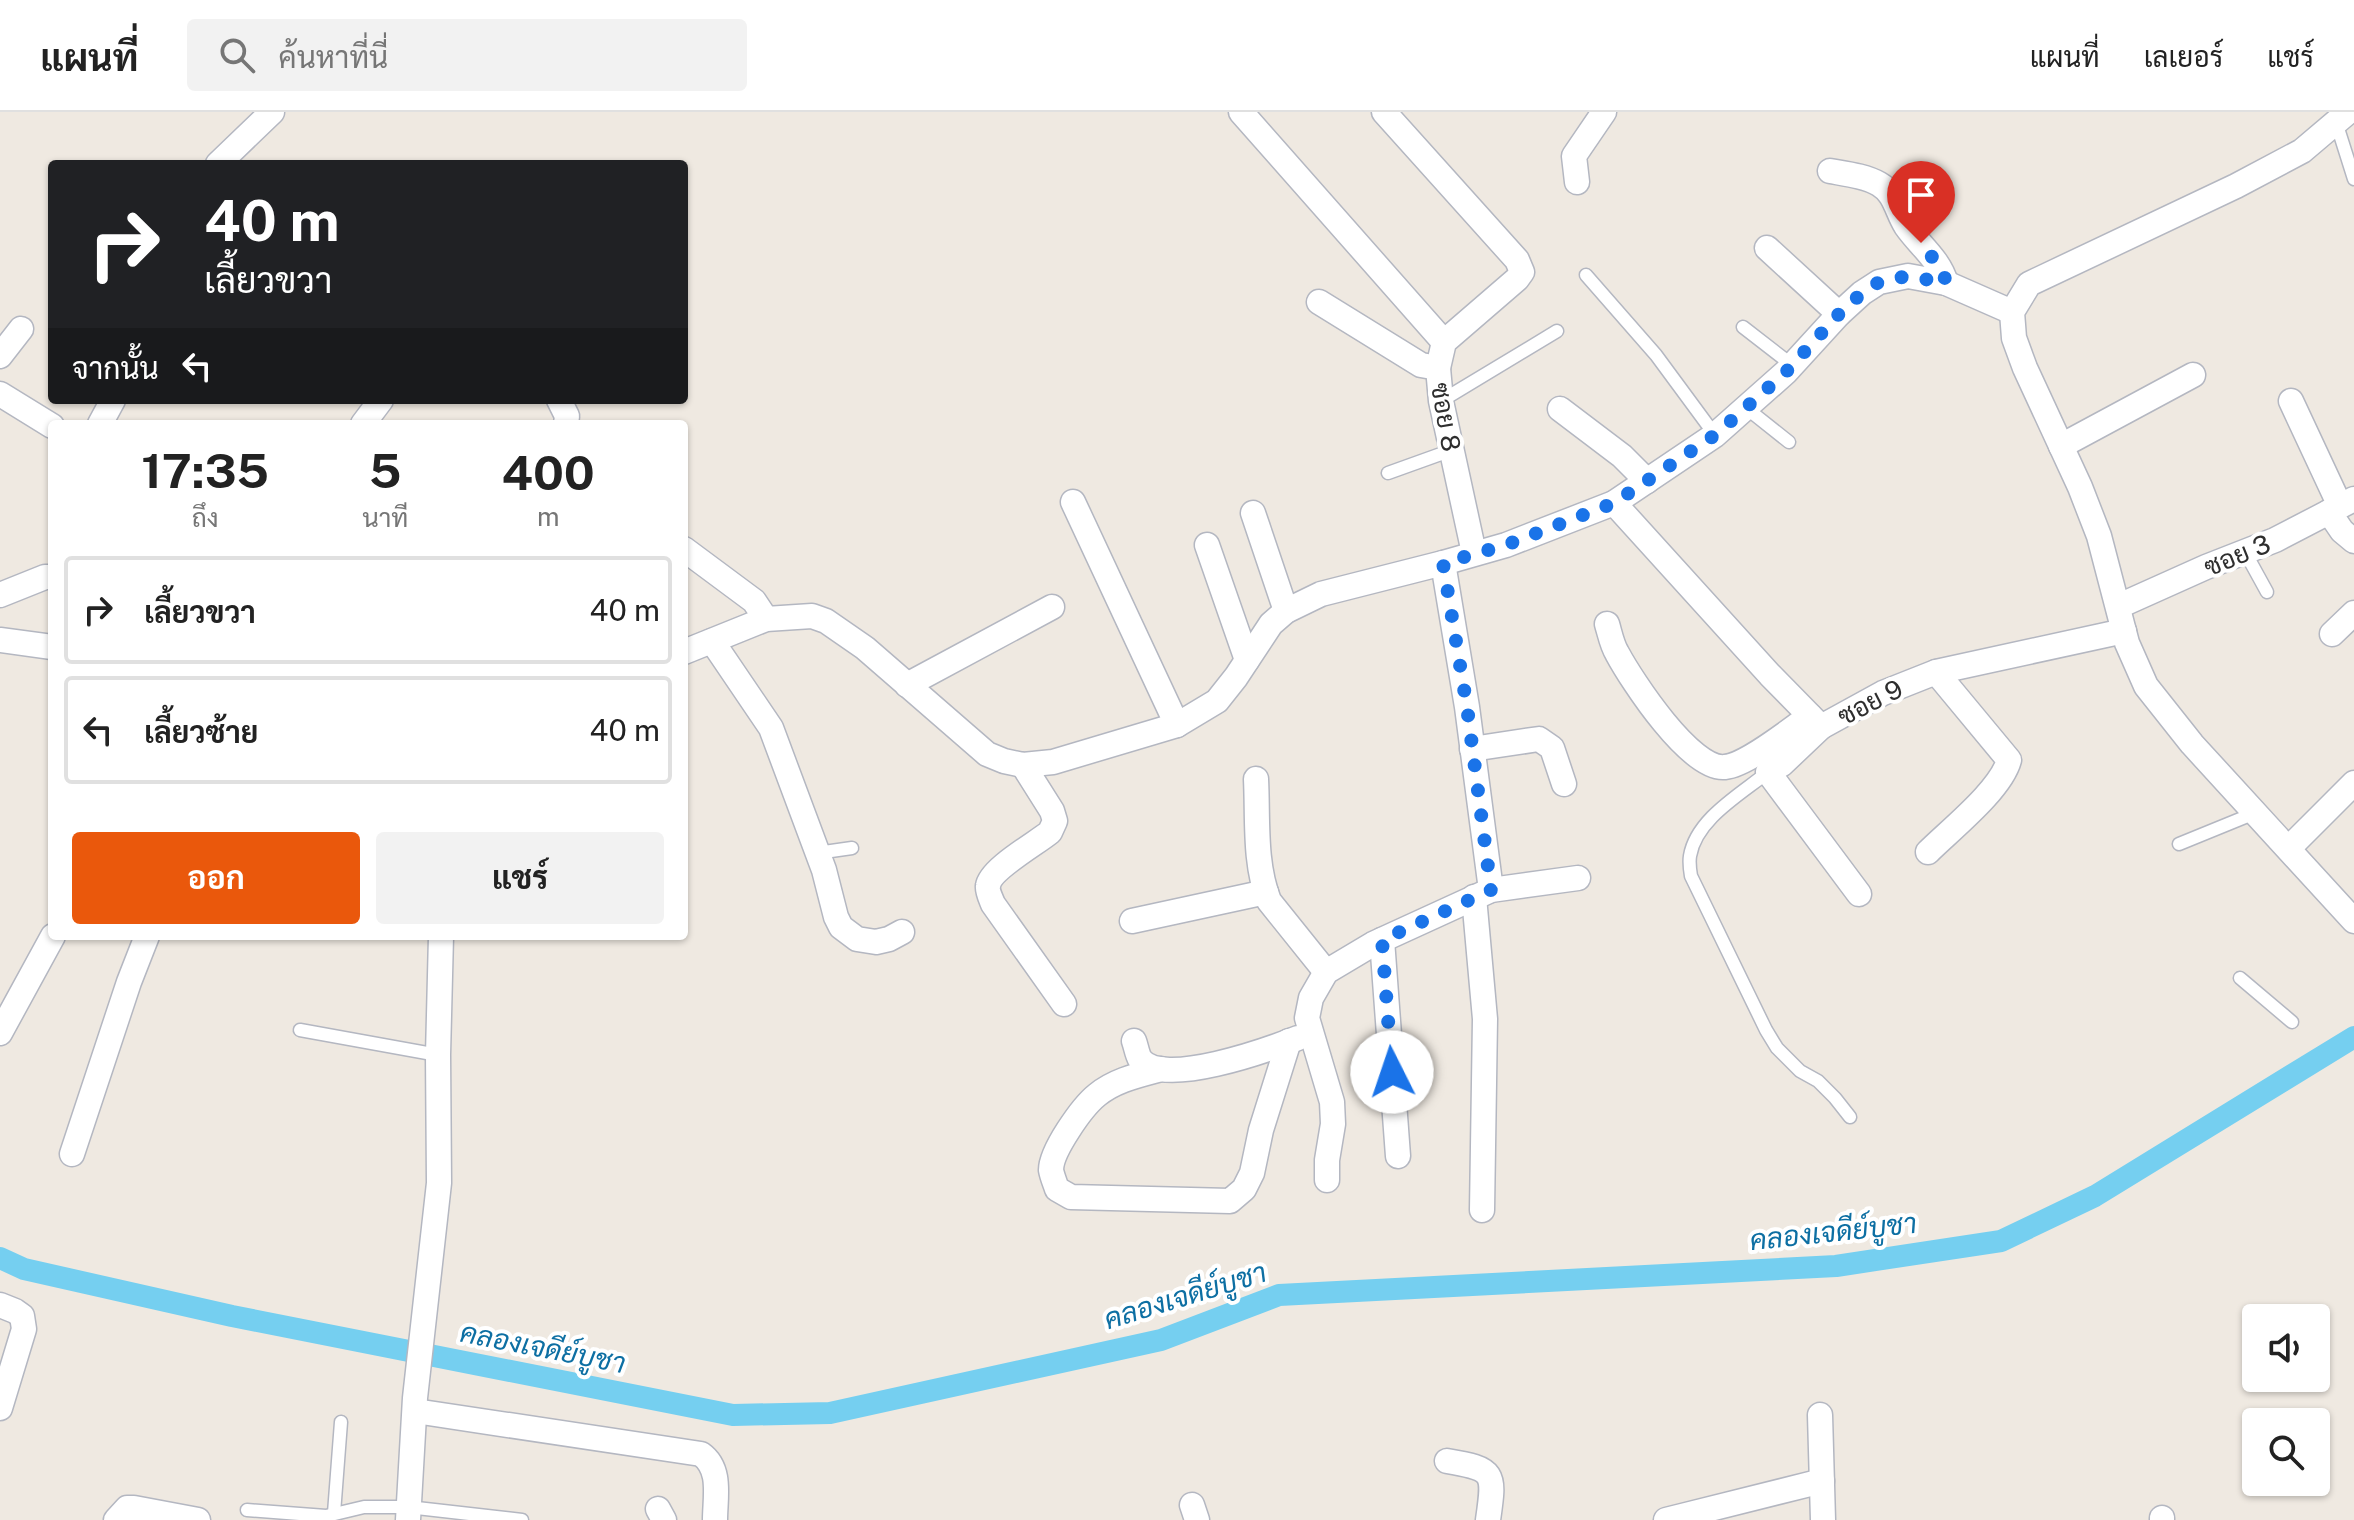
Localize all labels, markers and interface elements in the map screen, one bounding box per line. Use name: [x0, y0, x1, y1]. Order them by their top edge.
search box: [187, 19, 747, 91]
icon: search: [215, 33, 259, 77]
text: แผนที่: [40, 35, 139, 80]
text: ค้นหาที่นี่: [279, 39, 388, 75]
text: แผนที่: [2030, 40, 2100, 73]
text: เลเยอร์: [2144, 40, 2223, 73]
text: แชร์: [2267, 40, 2314, 73]
pin: [1887, 161, 1955, 243]
icon: arrive: [1899, 173, 1943, 217]
text: 40 m: [204, 188, 340, 254]
icon: right: [72, 192, 176, 296]
text: เลี้ยวขวา: [204, 259, 332, 301]
icon: left: [175, 344, 219, 388]
text: จากนั้น: [72, 350, 159, 386]
street label: ซอย 8: [1425, 380, 1467, 454]
text: 17:35: [141, 442, 269, 499]
text: 5: [369, 442, 402, 499]
text: 400: [502, 444, 595, 501]
text: m: [537, 501, 559, 532]
text: ถึง: [192, 502, 219, 533]
text: นาที: [362, 502, 408, 533]
street label: ซอย 3: [2199, 528, 2275, 582]
icon: right: [76, 588, 120, 632]
text: 40 m: [590, 592, 660, 628]
text: เลี้ยวขวา: [144, 594, 256, 630]
street label: ซอย 9: [1832, 673, 1908, 731]
icon: left: [76, 708, 120, 752]
text: 40 m: [590, 712, 660, 748]
text: เลี้ยวซ้าย: [144, 714, 258, 750]
button: ออก: [72, 832, 360, 924]
button: แชร์: [376, 832, 664, 924]
position arrow: [1350, 1030, 1434, 1114]
water label: คลองเจดีย์บูชา: [1748, 1204, 1919, 1260]
water label: คลองเจดีย์บูชา: [1099, 1253, 1271, 1339]
map controls: [2242, 1304, 2330, 1496]
button: sound: [2242, 1304, 2330, 1392]
water label: คลองเจดีย์บูชา: [457, 1313, 629, 1383]
button: search: [2242, 1408, 2330, 1496]

